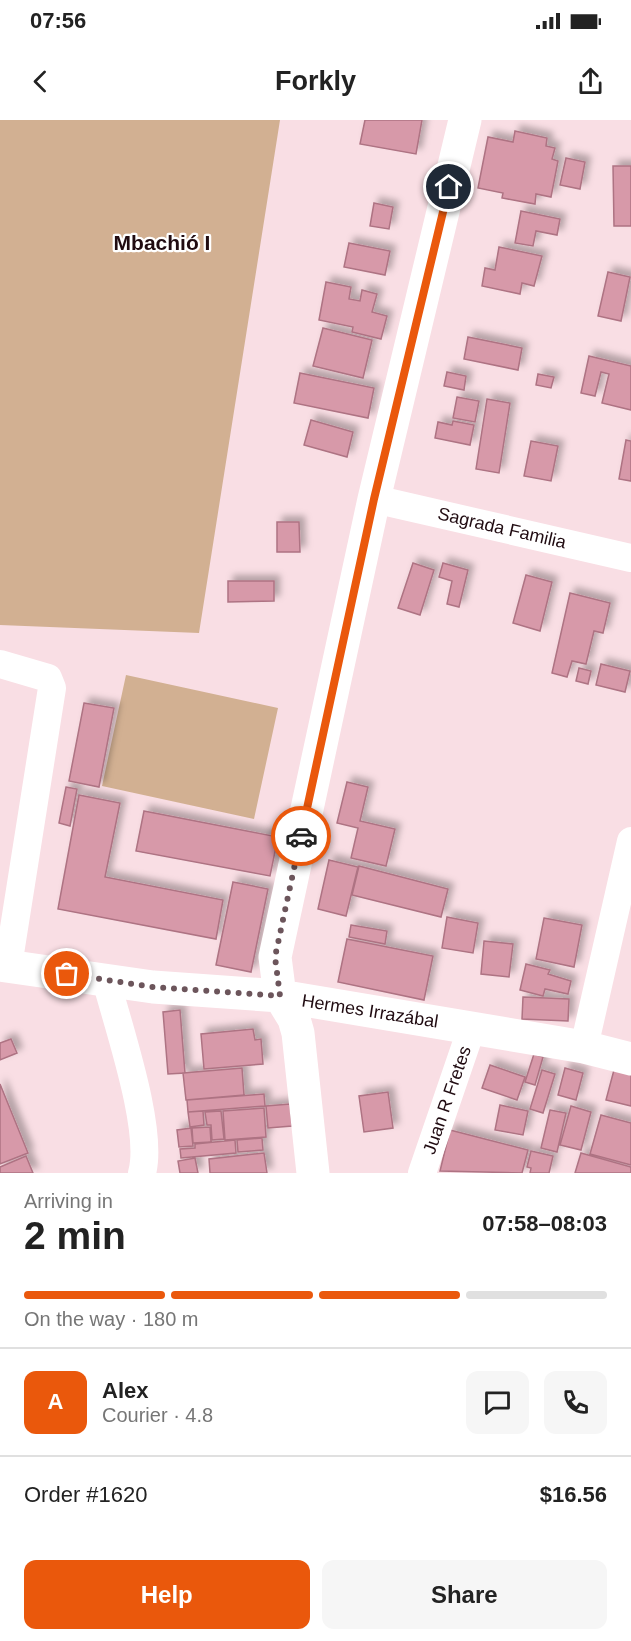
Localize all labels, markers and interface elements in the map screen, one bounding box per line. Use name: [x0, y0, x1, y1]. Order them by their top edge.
text: 07:56: [30, 8, 86, 33]
icon: back: [24, 65, 57, 98]
icon: share: [574, 65, 607, 98]
text: Forkly: [275, 66, 356, 96]
pin: [423, 161, 474, 212]
icon: home: [432, 170, 465, 203]
district label: Mbachió I: [114, 231, 210, 254]
street label: Sagrada Familia: [436, 504, 569, 553]
courier: [271, 806, 331, 866]
icon: car: [285, 820, 318, 853]
pin: [41, 948, 92, 999]
icon: bag: [50, 957, 83, 990]
street label: Hermes Irrazábal: [300, 990, 440, 1032]
street label: Juan R Fretes: [419, 1043, 475, 1157]
text: Arriving in: [24, 1190, 113, 1212]
text: 07:58–08:03: [482, 1211, 607, 1236]
text: 2 min: [24, 1214, 126, 1257]
text: On the way · 180 m: [24, 1308, 199, 1330]
button: chat: [466, 1371, 529, 1434]
button: phone: [544, 1371, 607, 1434]
text: Alex: [102, 1378, 148, 1403]
text: A: [48, 1389, 63, 1414]
text: Courier · 4.8: [102, 1404, 213, 1426]
text: Order #1620: [24, 1482, 148, 1507]
text: $16.56: [540, 1482, 607, 1507]
button: Help: [24, 1560, 310, 1629]
button: Share: [322, 1560, 607, 1629]

